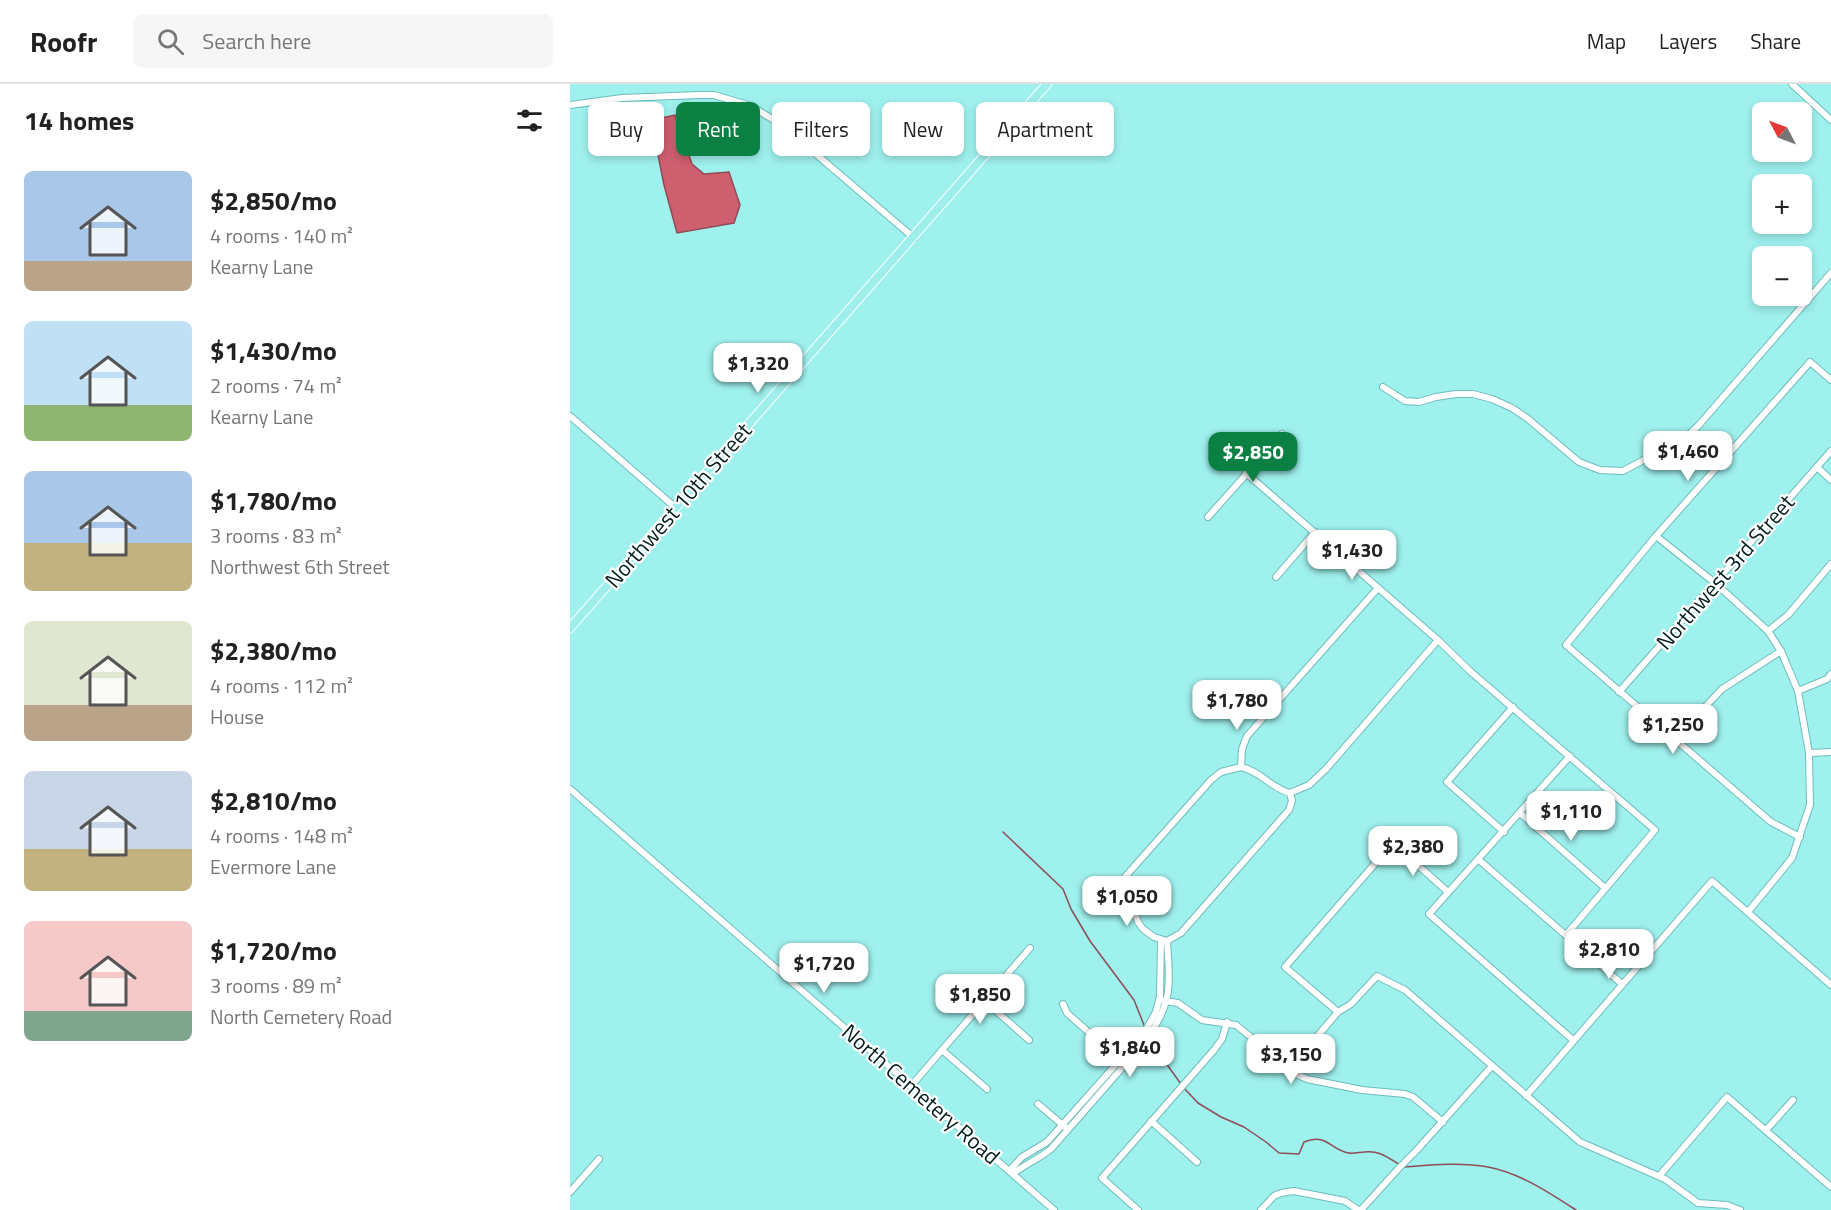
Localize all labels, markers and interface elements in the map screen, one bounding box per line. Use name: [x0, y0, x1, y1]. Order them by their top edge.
search box: [133, 14, 553, 68]
text: Roofr: [30, 20, 97, 63]
text: Search here: [202, 24, 311, 58]
icon: search: [154, 25, 187, 58]
text: Map: [1587, 25, 1626, 57]
text: Layers: [1659, 25, 1717, 57]
text: Share: [1750, 25, 1801, 57]
text: 14 homes: [24, 101, 134, 140]
chip: Buy: [588, 102, 664, 156]
chip: Rent: [676, 102, 760, 156]
chip: Filters: [772, 102, 870, 156]
chip: New: [882, 102, 964, 156]
chip: Apartment: [976, 102, 1114, 156]
north arrow: [1752, 102, 1812, 162]
map controls: [1752, 102, 1812, 306]
icon: filters: [513, 104, 546, 137]
button: +: [1752, 174, 1812, 234]
text: $2,850/mo: [210, 181, 337, 220]
icon: home: [72, 195, 144, 267]
text: 4 rooms · 140 m²: [210, 220, 353, 251]
button: −: [1752, 246, 1812, 306]
text: Kearny Lane: [210, 251, 313, 282]
text: $1,430/mo: [210, 331, 337, 370]
pin: $1,320: [709, 343, 807, 394]
icon: home: [72, 345, 144, 417]
text: $1,320: [727, 347, 789, 378]
text: 2 rooms · 74 m²: [210, 370, 342, 401]
text: Kearny Lane: [210, 401, 313, 432]
street label: Northwest 10th Street: [596, 415, 760, 595]
pin: $1,460: [1639, 431, 1737, 482]
pin: $2,850: [1204, 432, 1302, 483]
text: $1,460: [1657, 435, 1719, 466]
text: $2,850: [1222, 436, 1284, 467]
text: $1,780/mo: [210, 481, 337, 520]
street label: Northwest 3rd Street: [1648, 486, 1803, 657]
icon: home: [72, 495, 144, 567]
text: 3 rooms · 83 m²: [210, 520, 342, 551]
pin: $1,430: [1303, 530, 1401, 581]
text: $1,430: [1321, 534, 1383, 565]
text: Northwest 6th Street: [210, 551, 389, 582]
text: $2,380/mo: [210, 631, 337, 670]
icon: home: [72, 645, 144, 717]
text: 4 rooms · 112 m²: [210, 670, 353, 701]
pin: $1,780: [1188, 680, 1286, 731]
text: $1,780: [1206, 684, 1268, 715]
text: House: [210, 701, 264, 732]
pin: $1,250: [1624, 704, 1722, 755]
text: $1,250: [1642, 708, 1704, 739]
text: $2,810/mo: [210, 781, 337, 820]
pin: $1,110: [1522, 791, 1620, 842]
icon: home: [72, 795, 144, 867]
text: $1,110: [1540, 795, 1602, 826]
text: 4 rooms · 148 m²: [210, 820, 353, 851]
pin: $2,380: [1364, 826, 1462, 877]
text: $2,380: [1382, 830, 1444, 861]
text: Evermore Lane: [210, 851, 336, 882]
pin: $1,050: [1078, 876, 1176, 927]
text: $1,050: [1096, 880, 1158, 911]
pin: $2,810: [1560, 929, 1658, 980]
text: $1,720/mo: [210, 931, 337, 970]
text: $2,810: [1578, 933, 1640, 964]
pin: $1,720: [775, 943, 873, 994]
icon: home: [72, 945, 144, 1017]
text: $1,720: [793, 947, 855, 978]
text: 3 rooms · 89 m²: [210, 970, 342, 1001]
pin: $1,850: [931, 974, 1029, 1025]
text: $1,850: [949, 978, 1011, 1009]
text: North Cemetery Road: [210, 1001, 392, 1032]
street label: North Cemetery Road: [834, 1015, 1008, 1173]
pin: $1,840: [1081, 1027, 1179, 1078]
text: $1,840: [1099, 1031, 1161, 1062]
pin: $3,150: [1242, 1034, 1340, 1085]
text: $3,150: [1260, 1038, 1322, 1069]

